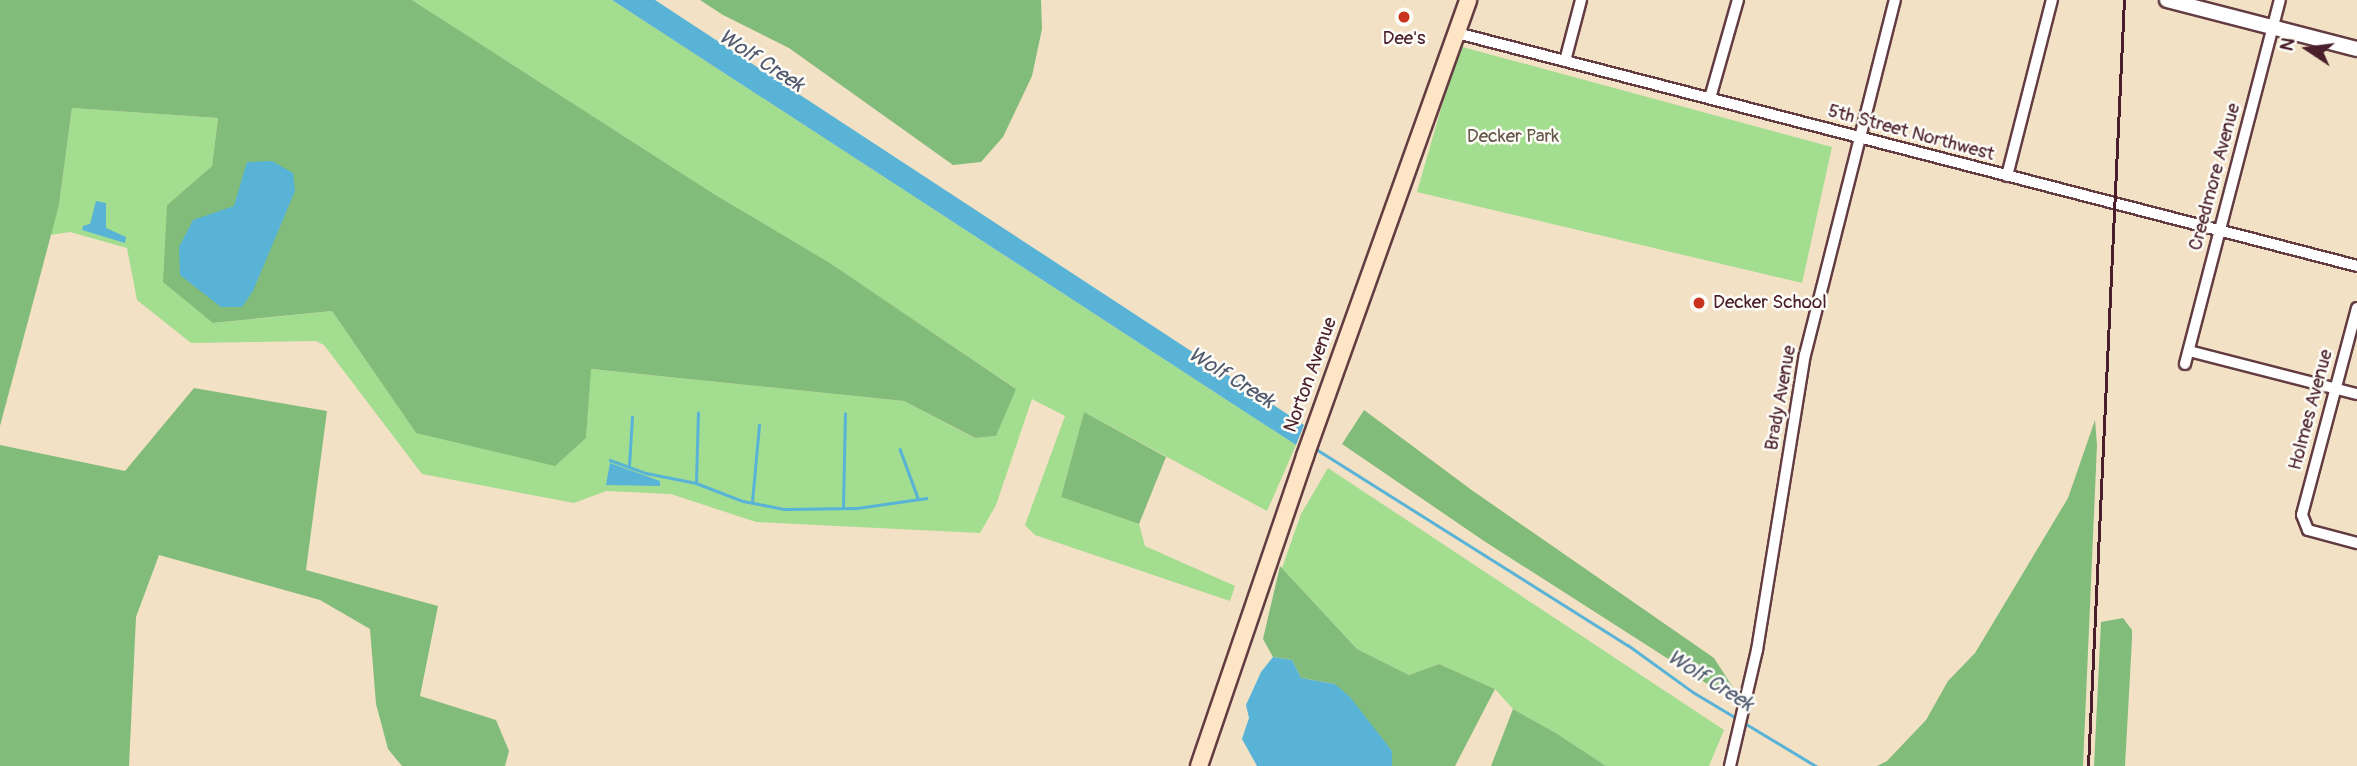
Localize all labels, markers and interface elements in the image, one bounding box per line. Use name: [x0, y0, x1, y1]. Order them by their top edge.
marker: Dee's: [1396, 9, 1412, 25]
north arrow: [2273, 14, 2343, 84]
water label: Wolf Creek: [714, 24, 808, 98]
place label: Dee's: [1383, 28, 1425, 50]
text: N: [2274, 35, 2301, 53]
street label: 5th Street Northwest: [1825, 100, 1997, 166]
street label: Creedmore Avenue: [2184, 101, 2246, 253]
park label: Decker Park: [1467, 126, 1559, 148]
place label: Decker School: [1713, 292, 1827, 314]
marker: Decker School: [1691, 295, 1707, 311]
street label: Norton Avenue: [1280, 314, 1342, 436]
water label: Wolf Creek: [1183, 342, 1279, 414]
street label: Brady Avenue: [1761, 344, 1801, 452]
street label: Holmes Avenue: [2284, 347, 2338, 473]
water label: Wolf Creek: [1662, 645, 1758, 717]

